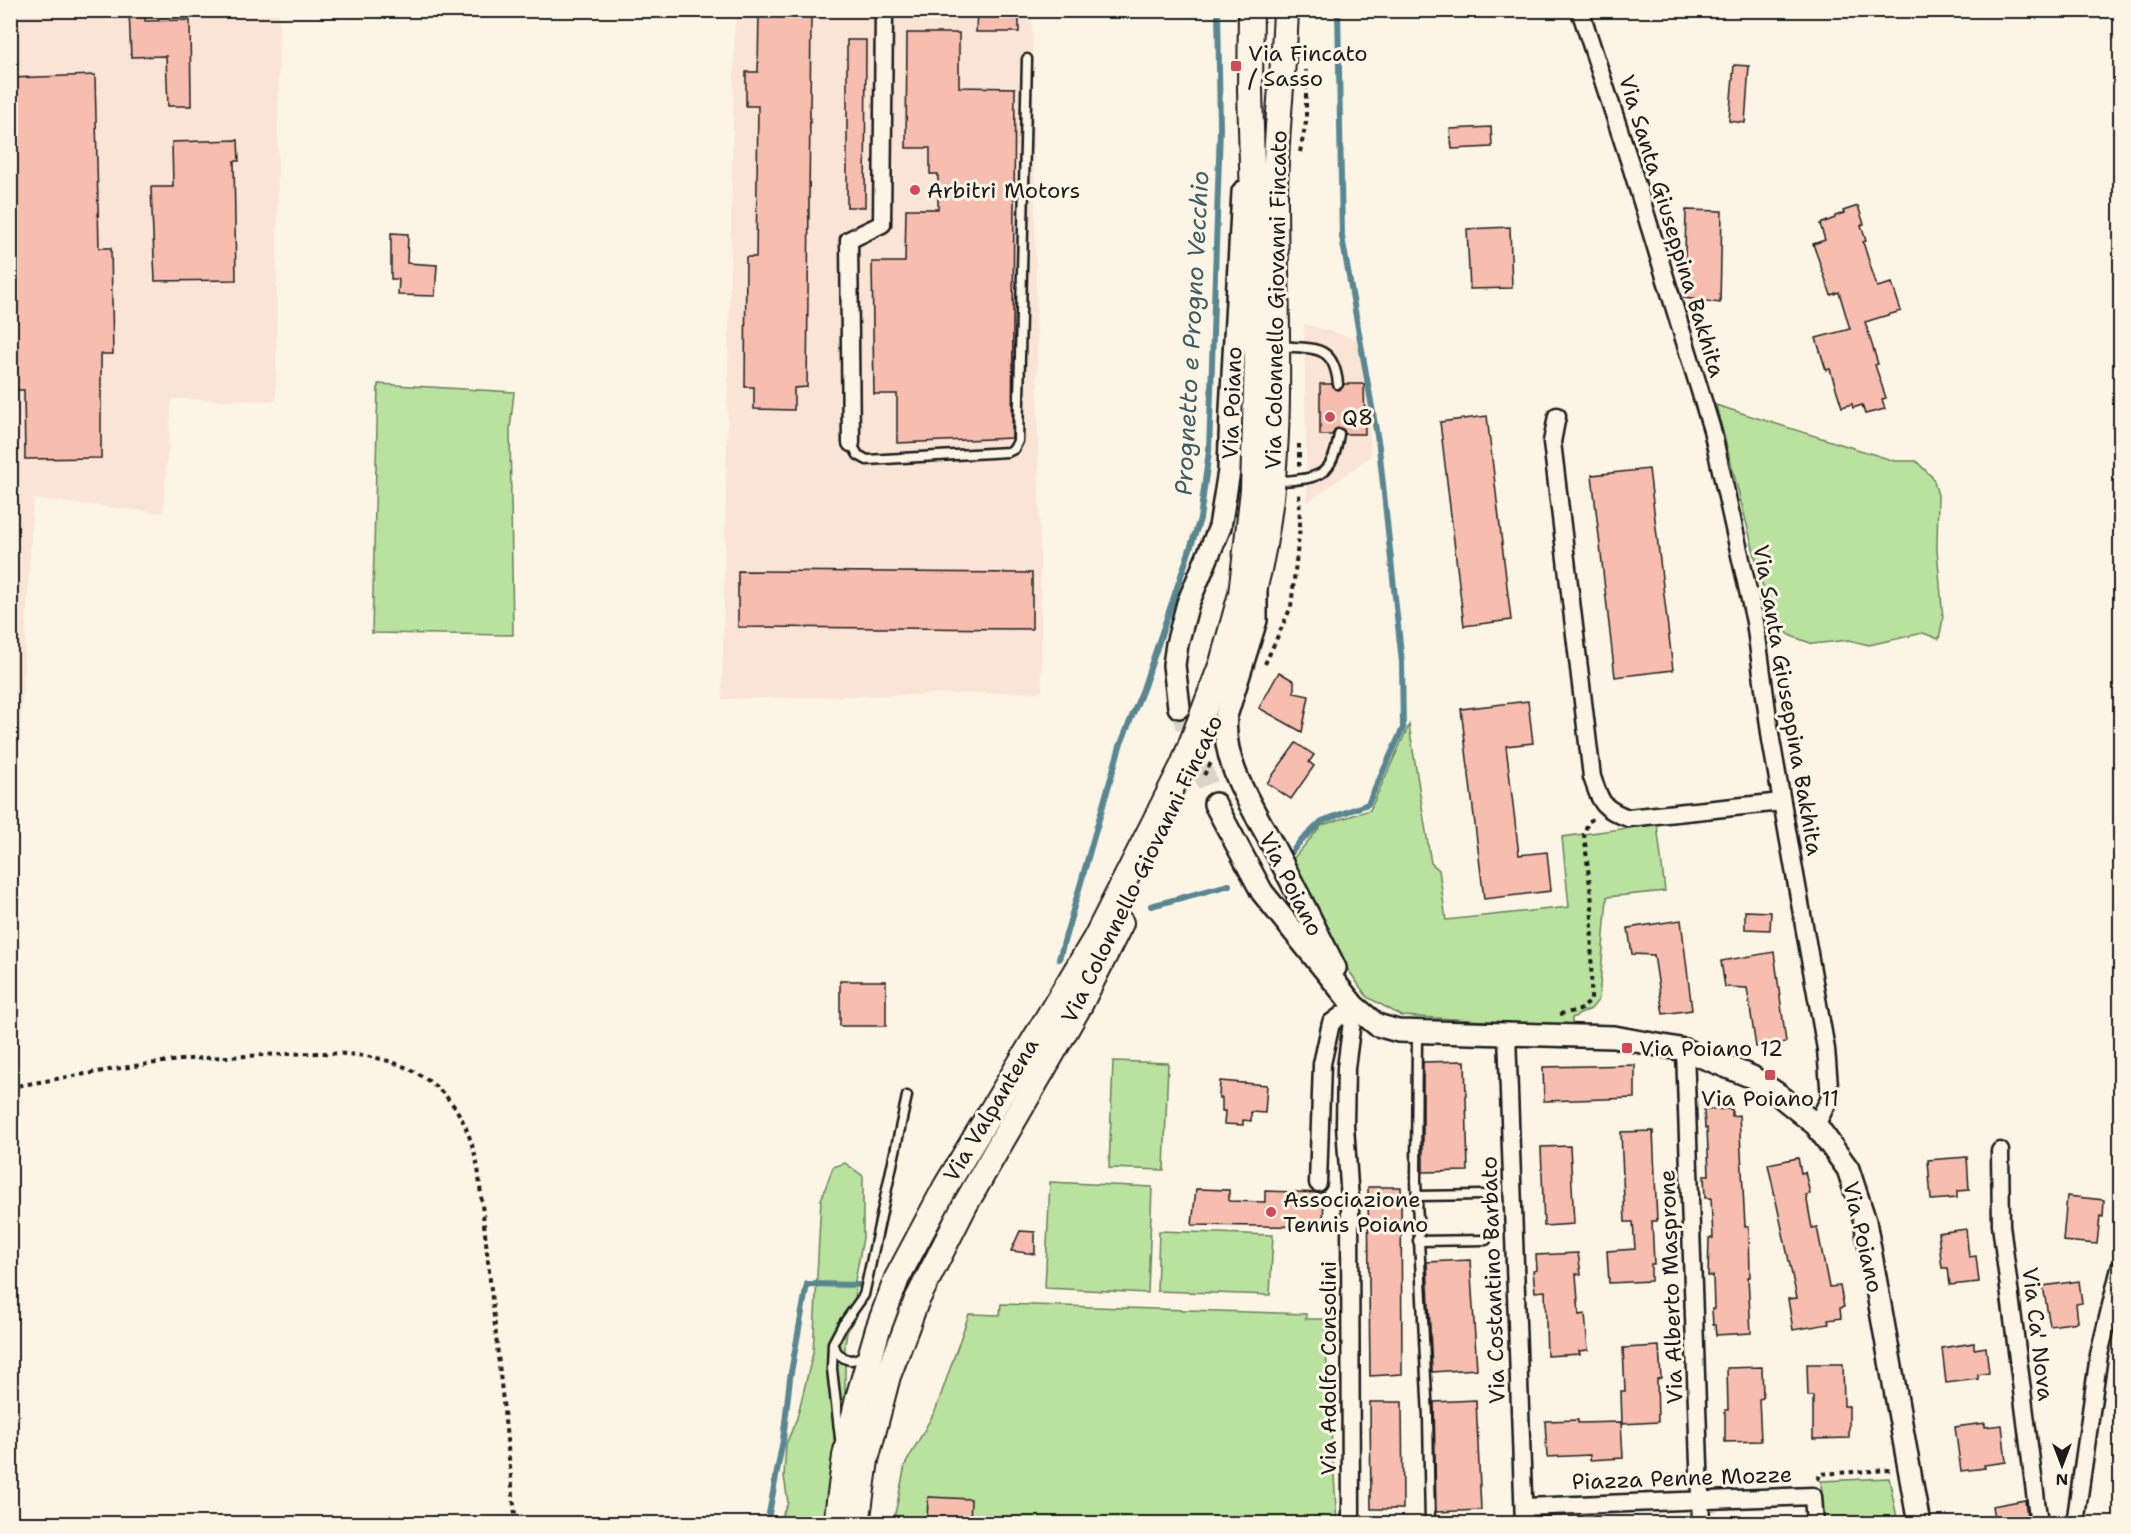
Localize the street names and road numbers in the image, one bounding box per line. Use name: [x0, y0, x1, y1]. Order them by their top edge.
street label: Via Santa Giuseppina Bakhita: [1612, 71, 1732, 381]
street label: Via Colonnello Giovanni Fincato: [1259, 130, 1293, 470]
street label: Via Poiano: [1216, 346, 1248, 460]
street label: Via Santa Giuseppina Bakhita: [1746, 542, 1830, 858]
street label: Via Colonnello Giovanni Fincato: [1055, 710, 1229, 1028]
street label: Via Poiano: [1252, 827, 1330, 941]
street label: Via Valpantena: [937, 1033, 1046, 1187]
street label: Via Costantino Barbato: [1474, 1156, 1512, 1404]
street label: Via Alberto Masprone: [1652, 1169, 1690, 1405]
street label: Via Poiano: [1836, 1179, 1890, 1295]
street label: Via Adolfo Consolini: [1314, 1261, 1343, 1475]
street label: Via Ca' Nova: [2015, 1265, 2061, 1403]
street label: Piazza Penne Mozze: [1571, 1460, 1793, 1496]

